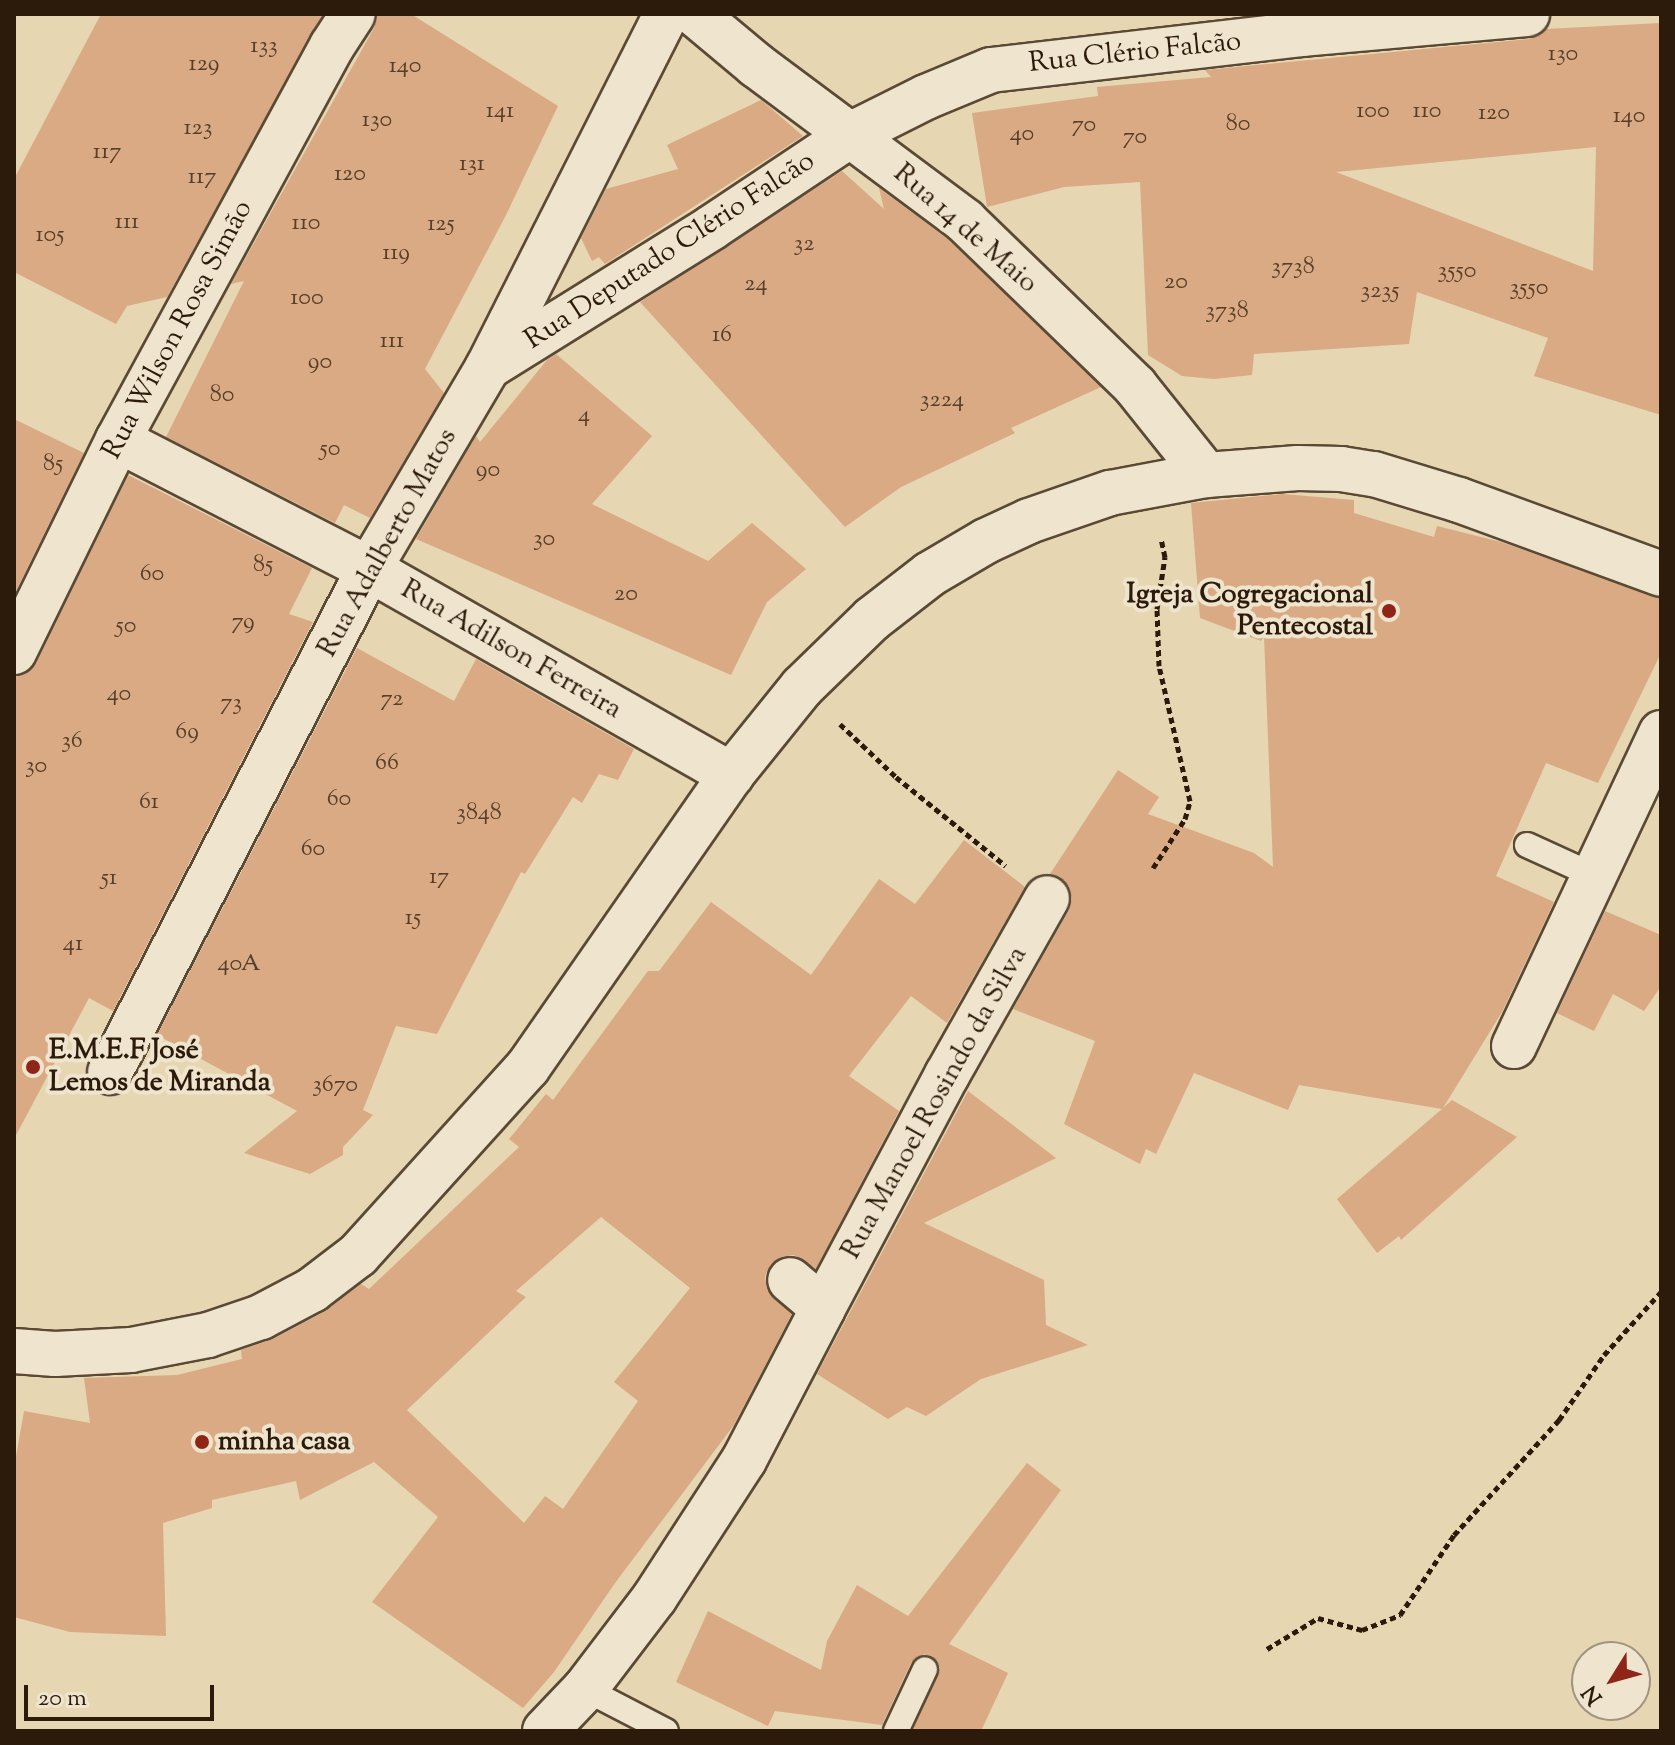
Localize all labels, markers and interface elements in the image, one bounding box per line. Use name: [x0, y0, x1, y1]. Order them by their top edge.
street label: Rua Clério Falcão: [1027, 25, 1243, 81]
house number: 133: [250, 33, 278, 61]
house number: 130: [1548, 41, 1578, 69]
house number: 129: [188, 51, 220, 79]
house number: 140: [389, 53, 421, 81]
house number: 141: [486, 98, 514, 126]
house number: 100: [1356, 98, 1390, 126]
house number: 110: [1413, 98, 1441, 126]
house number: 120: [1478, 100, 1510, 128]
house number: 140: [1613, 103, 1645, 131]
house number: 130: [362, 107, 392, 135]
house number: 80: [1226, 111, 1250, 139]
house number: 70: [1072, 112, 1096, 140]
house number: 123: [183, 115, 213, 143]
house number: 40: [1010, 121, 1034, 149]
house number: 70: [1123, 124, 1147, 152]
house number: 117: [93, 139, 121, 167]
street label: Rua Deputado Clério Falcão: [519, 145, 821, 357]
house number: 131: [459, 151, 485, 179]
street label: Rua 14 de Maio: [886, 157, 1044, 301]
house number: 120: [334, 161, 366, 189]
house number: 117: [188, 164, 216, 192]
street label: Rua Wilson Rosa Simão: [95, 195, 261, 465]
house number: 111: [115, 209, 139, 237]
house number: 110: [292, 210, 320, 238]
house number: 125: [427, 211, 455, 239]
house number: 105: [36, 222, 64, 250]
house number: 32: [794, 231, 814, 259]
house number: 119: [382, 240, 410, 268]
house number: 3738: [1271, 254, 1315, 282]
house number: 3550: [1437, 258, 1477, 286]
house number: 20: [1164, 269, 1188, 297]
house number: 24: [744, 271, 768, 299]
house number: 3550: [1509, 275, 1549, 303]
house number: 3235: [1361, 278, 1399, 306]
house number: 100: [290, 285, 324, 313]
house number: 3738: [1205, 298, 1249, 326]
house number: 16: [712, 322, 732, 350]
house number: 111: [380, 328, 404, 356]
house number: 90: [308, 349, 332, 377]
house number: 80: [210, 382, 234, 410]
house number: 3224: [920, 387, 964, 415]
house number: 4: [578, 402, 590, 430]
street label: Rua Adalberto Matos: [311, 423, 465, 663]
house number: 50: [320, 436, 340, 464]
house number: 85: [43, 451, 63, 479]
house number: 90: [476, 457, 500, 485]
house number: 30: [533, 526, 555, 554]
house number: 85: [253, 552, 273, 580]
house number: 60: [140, 561, 164, 589]
street label: Rua Adilson Ferreira: [395, 573, 627, 727]
place label: Igreja Cogregacional Pentecostal: [1127, 578, 1373, 644]
house number: 20: [614, 581, 638, 609]
marker: Igreja Cogregacional Pentecostal: [1380, 602, 1398, 620]
house number: 79: [231, 609, 255, 637]
house number: 50: [116, 613, 136, 641]
house number: 40: [107, 681, 131, 709]
house number: 72: [380, 686, 404, 714]
house number: 73: [220, 690, 242, 718]
house number: 69: [175, 719, 199, 747]
house number: 36: [61, 728, 83, 756]
house number: 66: [375, 750, 399, 778]
house number: 30: [25, 753, 47, 781]
house number: 60: [327, 786, 351, 814]
house number: 61: [139, 789, 159, 817]
house number: 3848: [456, 800, 502, 828]
house number: 60: [301, 836, 325, 864]
house number: 17: [429, 864, 449, 892]
house number: 51: [101, 865, 117, 893]
house number: 15: [405, 905, 421, 933]
house number: 41: [63, 931, 83, 959]
street label: Rua Manoel Rosindo da Silva: [835, 941, 1035, 1265]
house number: 40A: [218, 951, 260, 979]
place label: E.M.E.F José Lemos de Miranda: [49, 1034, 271, 1100]
marker: E.M.E.F José Lemos de Miranda: [24, 1058, 42, 1076]
house number: 3670: [312, 1072, 358, 1100]
place label: minha casa: [218, 1425, 350, 1459]
marker: minha casa: [193, 1433, 211, 1451]
north arrow: [1571, 1641, 1651, 1721]
scale bar: [28, 1669, 218, 1719]
text: N: [1575, 1678, 1611, 1711]
text: 20 m: [38, 1682, 87, 1716]

